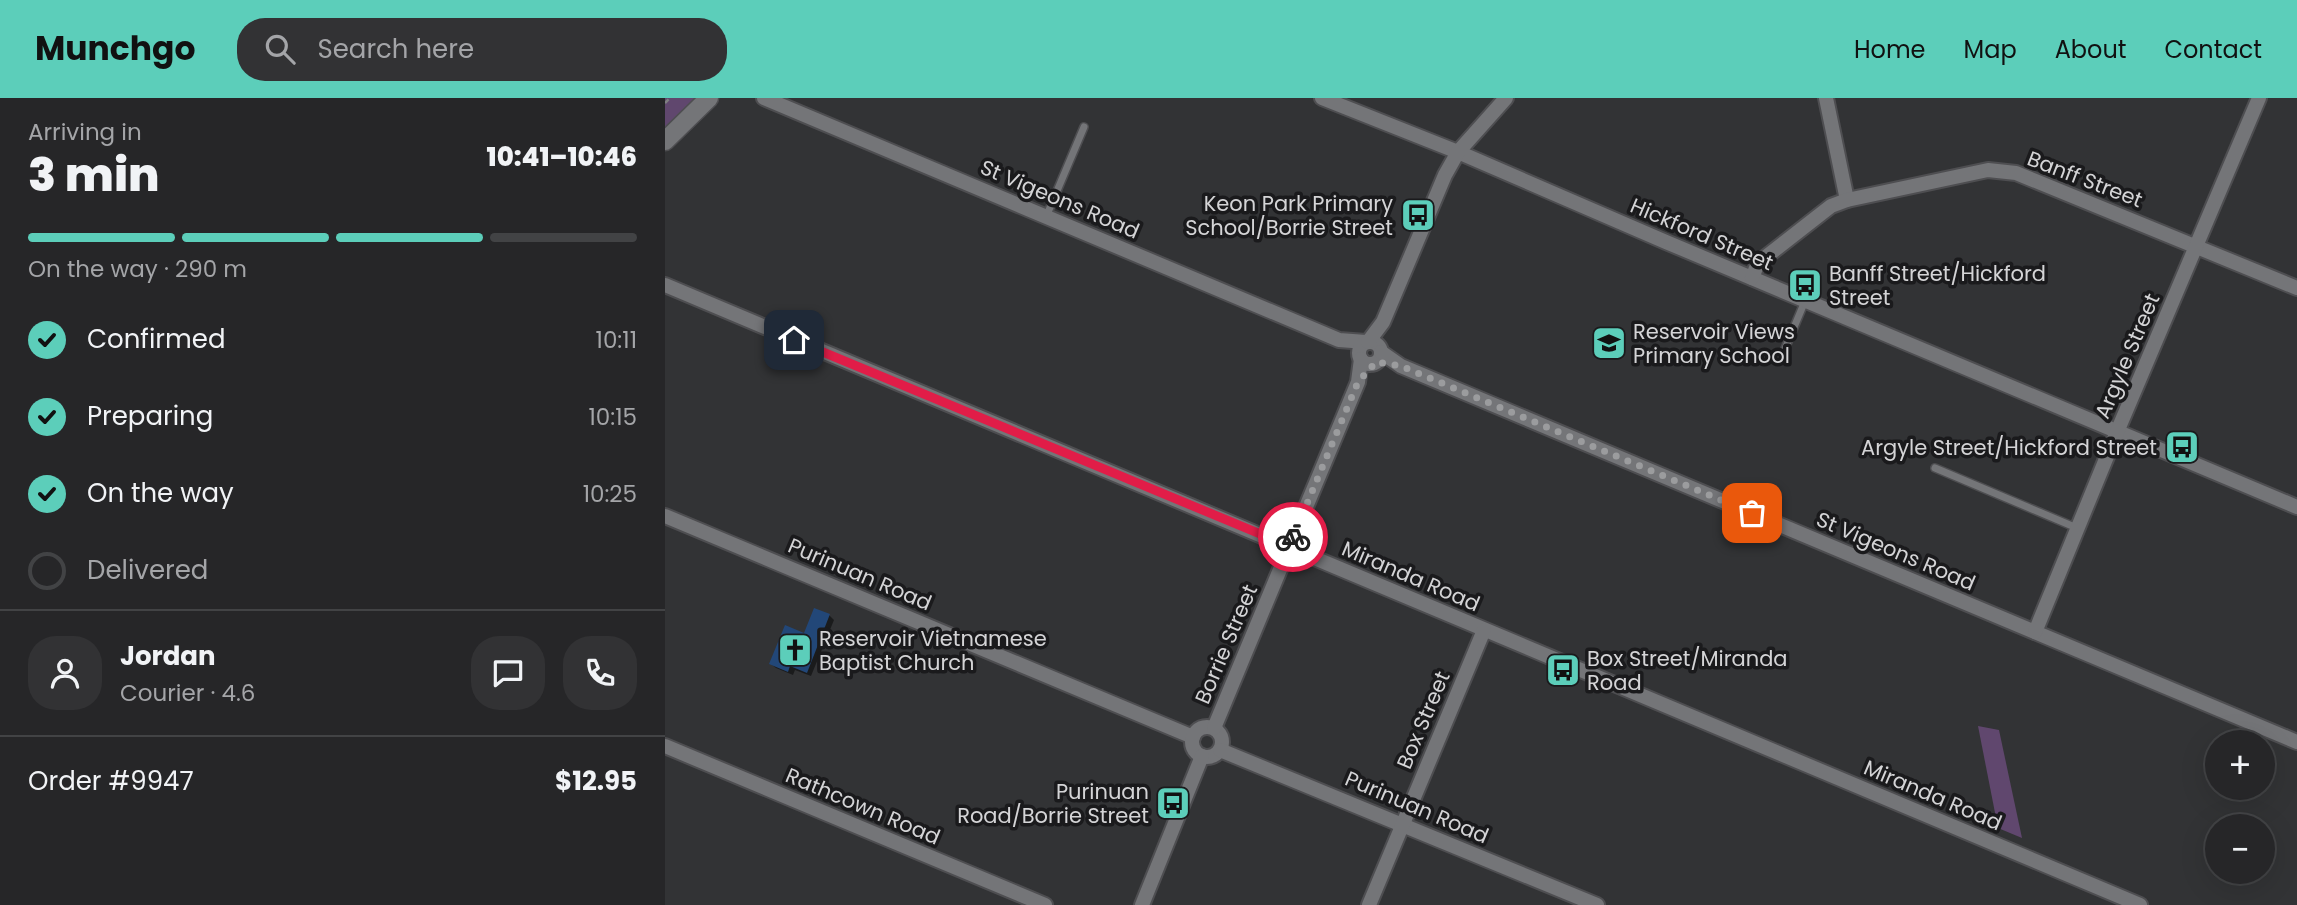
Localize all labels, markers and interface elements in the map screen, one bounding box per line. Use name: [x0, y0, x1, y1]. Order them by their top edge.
search box: [237, 18, 727, 81]
text: Munchgo: [35, 25, 195, 72]
icon: search: [261, 30, 299, 68]
text: Search here: [317, 31, 474, 67]
text: Home: [1854, 33, 1926, 66]
text: Map: [1964, 33, 2017, 66]
text: About: [2055, 33, 2126, 66]
text: Contact: [2164, 33, 2262, 66]
text: Arriving in: [28, 116, 142, 148]
text: 10:41–10:46: [487, 139, 637, 175]
text: 3 min: [28, 143, 160, 207]
street label: Banff Street: [2023, 144, 2147, 214]
street label: St Vigeons Road: [976, 152, 1144, 246]
place label: Keon Park Primary School/Borrie Street: [1185, 189, 1393, 242]
street label: Hickford Street: [1626, 191, 1778, 277]
bus stop icon: Keon Park Primary School/Borrie Street: [1399, 196, 1437, 234]
text: On the way · 290 m: [28, 253, 247, 285]
place label: Banff Street/Hickford Street: [1829, 259, 2046, 312]
bus stop icon: Banff Street/Hickford Street: [1786, 266, 1824, 304]
street label: Argyle Street: [2088, 289, 2166, 423]
pin: [764, 310, 824, 370]
place label: Reservoir Views Primary School: [1633, 317, 1795, 370]
icon: check: [28, 321, 66, 359]
text: Confirmed: [87, 321, 225, 357]
icon: home: [775, 321, 813, 359]
text: 10:11: [596, 324, 637, 356]
school or university icon: Reservoir Views Primary School: [1590, 324, 1628, 362]
icon: check: [28, 398, 66, 436]
text: Preparing: [87, 398, 213, 434]
text: 10:15: [588, 401, 637, 433]
bus stop icon: Argyle Street/Hickford Street: [2163, 428, 2201, 466]
place label: Argyle Street/Hickford Street: [1861, 433, 2157, 462]
icon: check: [28, 475, 66, 513]
text: On the way: [87, 475, 234, 511]
text: 10:25: [583, 478, 637, 510]
pin: [1722, 483, 1782, 543]
icon: bag: [1733, 494, 1771, 532]
courier: [1258, 502, 1328, 572]
street label: St Vigeons Road: [1812, 504, 1980, 598]
icon: bike: [1274, 518, 1312, 556]
street label: Purinuan Road: [784, 531, 936, 617]
street label: Miranda Road: [1338, 534, 1484, 618]
text: Delivered: [87, 552, 208, 588]
street label: Borrie Street: [1188, 580, 1264, 708]
place label: Reservoir Vietnamese Baptist Church: [819, 624, 1047, 677]
church icon: Reservoir Vietnamese Baptist Church: [776, 631, 814, 669]
button: person: [28, 636, 102, 710]
button: chat: [471, 636, 545, 710]
button: phone: [563, 636, 637, 710]
text: Jordan: [120, 638, 216, 674]
place label: Box Street/Miranda Road: [1587, 644, 1788, 697]
bus stop icon: Box Street/Miranda Road: [1544, 651, 1582, 689]
street label: Box Street: [1389, 667, 1457, 773]
text: Courier · 4.6: [120, 677, 255, 709]
map controls: [2205, 730, 2275, 884]
button: +: [2205, 730, 2275, 800]
street label: Miranda Road: [1860, 753, 2006, 837]
street label: Rathcown Road: [781, 760, 945, 852]
text: Order #9947: [28, 763, 194, 799]
text: $12.95: [555, 763, 637, 799]
street label: Purinuan Road: [1341, 764, 1493, 850]
place label: Purinuan Road/Borrie Street: [957, 777, 1149, 830]
bus stop icon: Purinuan Road/Borrie Street: [1154, 784, 1192, 822]
button: −: [2205, 814, 2275, 884]

